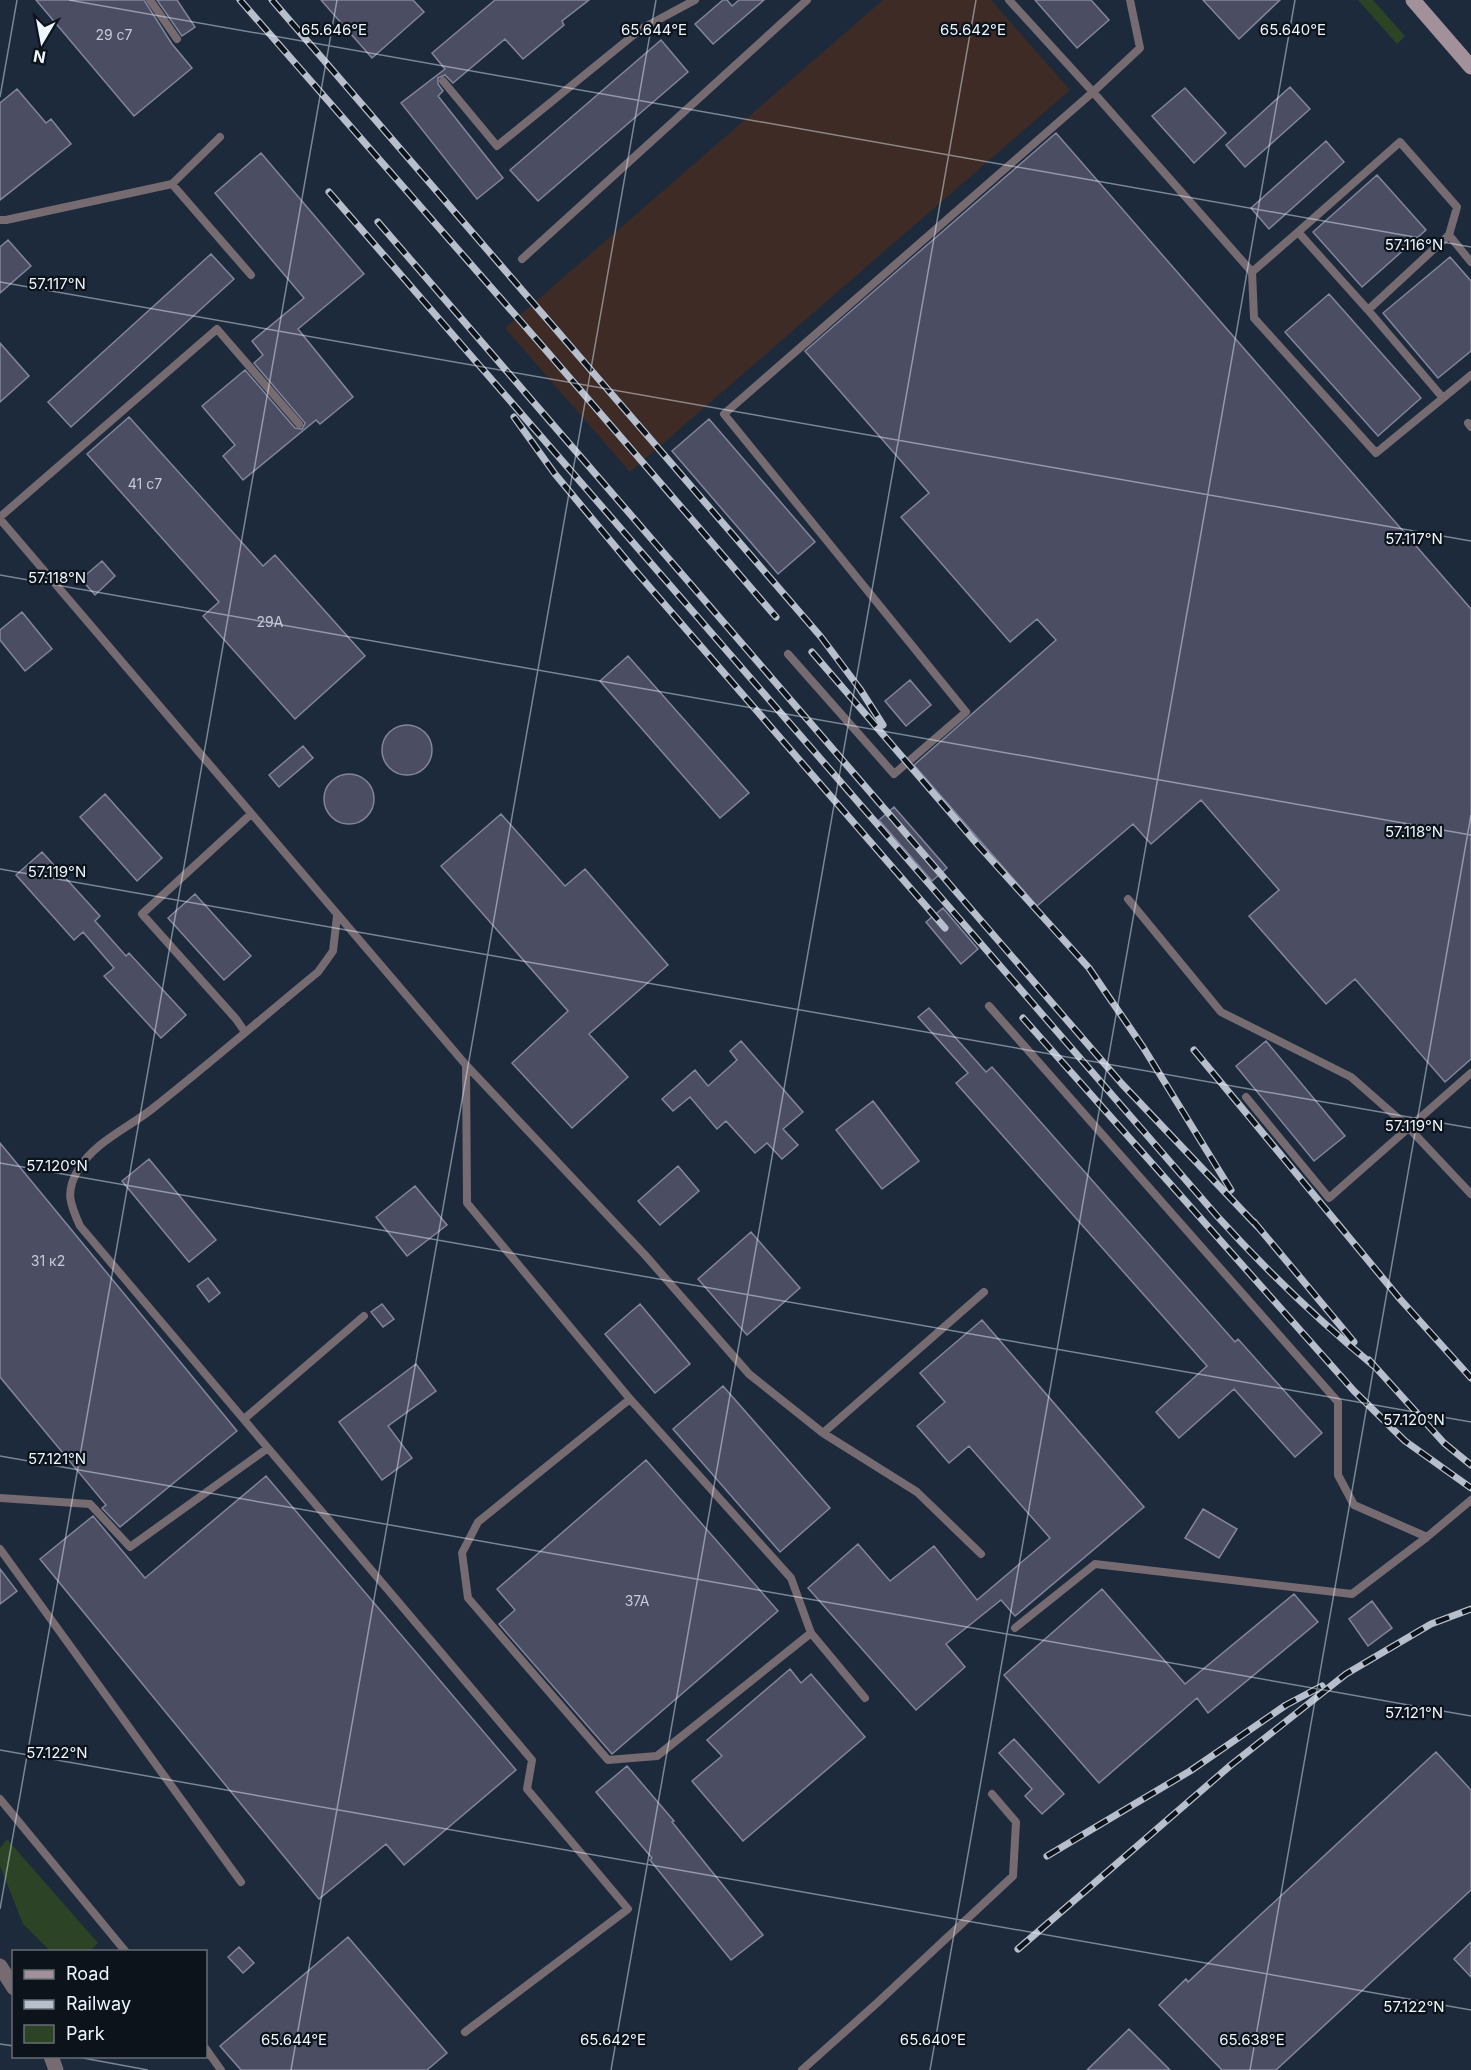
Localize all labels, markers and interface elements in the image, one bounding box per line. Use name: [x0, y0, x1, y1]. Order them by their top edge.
north arrow: [12, 12, 72, 72]
text: 65.646°E: [301, 20, 367, 39]
text: 65.644°E: [621, 20, 687, 39]
text: 65.642°E: [940, 20, 1006, 39]
text: 65.640°E: [1260, 20, 1326, 39]
house number: 29 с7: [95, 26, 133, 43]
text: N: [32, 46, 47, 68]
text: 57.116°N: [1385, 235, 1443, 254]
text: 57.117°N: [28, 274, 86, 293]
house number: 41 с7: [128, 475, 162, 492]
text: 57.117°N: [1385, 529, 1443, 548]
text: 57.118°N: [28, 568, 86, 587]
house number: 29А: [257, 613, 284, 630]
text: 57.118°N: [1385, 822, 1443, 841]
text: 57.119°N: [28, 862, 86, 881]
text: 57.119°N: [1385, 1116, 1443, 1135]
text: 57.120°N: [26, 1156, 88, 1175]
house number: 31 к2: [31, 1252, 65, 1269]
text: 57.120°N: [1383, 1410, 1445, 1429]
text: 57.121°N: [28, 1449, 86, 1468]
house number: 37А: [625, 1592, 650, 1609]
text: 57.121°N: [1385, 1703, 1443, 1722]
text: 57.122°N: [26, 1743, 88, 1762]
legend: [12, 1950, 207, 2058]
text: Road: [66, 1963, 109, 1984]
text: Railway: [66, 1993, 131, 2014]
text: 57.122°N: [1383, 1997, 1445, 2016]
text: Park: [66, 2023, 105, 2044]
text: 65.644°E: [261, 2030, 327, 2049]
text: 65.642°E: [580, 2030, 646, 2049]
text: 65.640°E: [900, 2030, 966, 2049]
text: 65.638°E: [1219, 2030, 1285, 2049]

